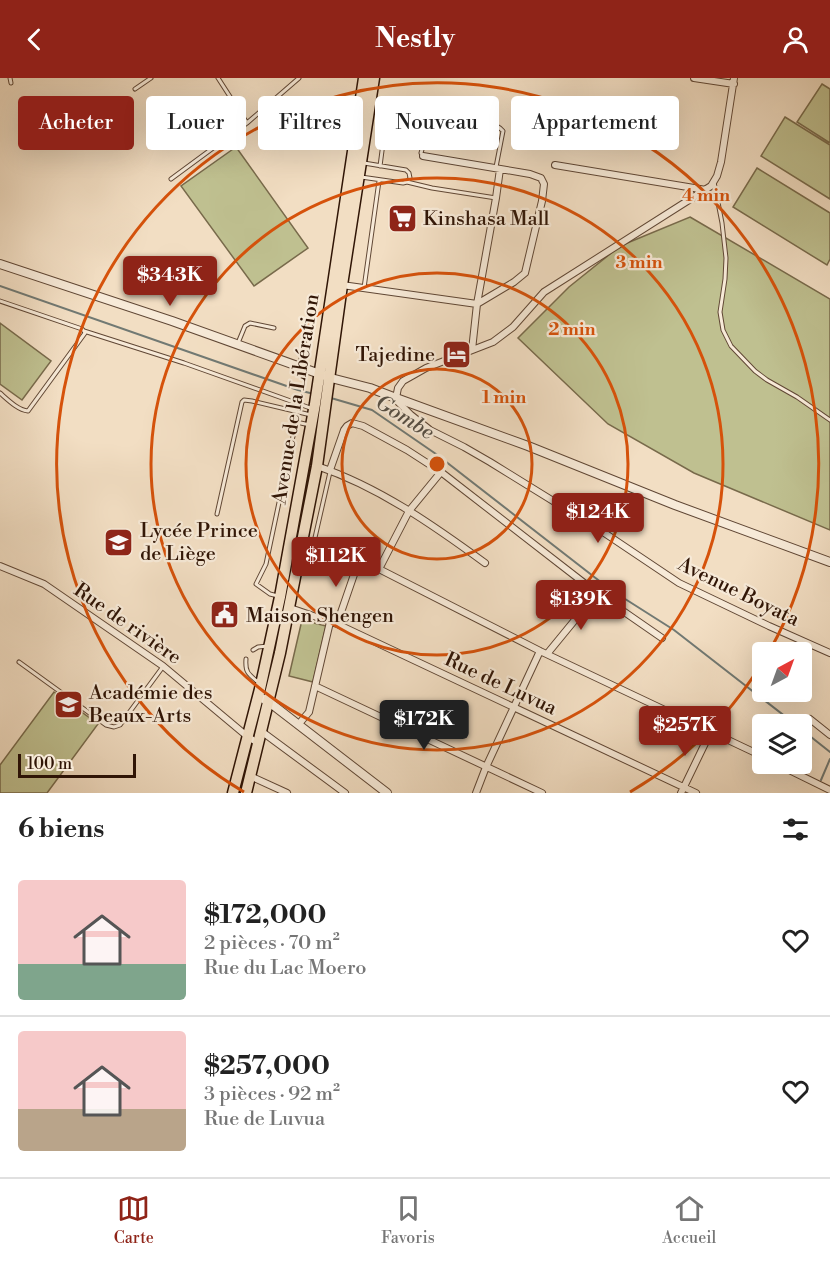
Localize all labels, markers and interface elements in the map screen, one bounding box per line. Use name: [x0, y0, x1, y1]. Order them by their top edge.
text: Nestly: [375, 22, 455, 56]
icon: back: [18, 23, 51, 56]
icon: person: [779, 23, 812, 56]
chip: Acheter: [18, 96, 134, 150]
chip: Louer: [146, 96, 246, 150]
chip: Filtres: [258, 96, 363, 150]
chip: Nouveau: [375, 96, 499, 150]
chip: Appartement: [511, 96, 679, 150]
text: 4 min: [682, 184, 730, 207]
supermarket icon: Kinshasa Mall: [386, 202, 418, 234]
place label: Kinshasa Mall: [423, 207, 550, 232]
text: 3 min: [616, 251, 662, 274]
pin: $343K: [128, 256, 212, 307]
text: $343K: [137, 263, 203, 288]
street label: Avenue de la Libération: [267, 292, 325, 507]
text: 2 min: [548, 318, 596, 341]
hotel icon: Tajedine: [440, 338, 472, 370]
place label: Tajedine: [355, 343, 435, 368]
text: 1 min: [482, 386, 526, 409]
water label: Gombe: [370, 390, 439, 446]
centre of rings: [427, 454, 447, 474]
pin: $124K: [556, 493, 640, 544]
text: $124K: [566, 500, 630, 525]
place label: Lycée Prince de Liège: [140, 519, 258, 567]
school or university icon: Lycée Prince de Liège: [103, 526, 135, 558]
pin: $112K: [294, 537, 378, 588]
text: $112K: [306, 544, 366, 569]
street label: Avenue Boyata: [673, 552, 804, 633]
street label: Rue de rivière: [68, 578, 186, 671]
pin: $139K: [539, 580, 623, 631]
text: $139K: [550, 587, 612, 612]
public building icon: Maison Shengen: [209, 599, 241, 631]
place label: Maison Shengen: [246, 604, 394, 629]
north arrow: [752, 642, 812, 702]
map controls: [752, 642, 812, 774]
street label: Rue de Luvua: [440, 647, 561, 722]
place label: Académie des Beaux-Arts: [88, 681, 212, 729]
school or university icon: Académie des Beaux-Arts: [52, 688, 84, 720]
pin: $172K: [382, 700, 466, 751]
pin: $257K: [643, 706, 727, 757]
text: $172K: [394, 707, 454, 732]
text: $257K: [653, 713, 717, 738]
button: layers: [752, 714, 812, 774]
scale bar: [18, 751, 136, 778]
text: 100 m: [27, 754, 72, 774]
text: 6 biens: [18, 813, 104, 845]
icon: filters: [779, 813, 812, 846]
text: $172,000: [204, 899, 326, 931]
icon: home: [66, 904, 138, 976]
icon: heart: [779, 924, 812, 957]
text: 2 pièces · 70 m²: [204, 931, 340, 956]
text: Rue du Lac Moero: [204, 956, 367, 981]
text: $257,000: [204, 1050, 330, 1082]
icon: home: [66, 1055, 138, 1127]
icon: heart: [779, 1075, 812, 1108]
text: 3 pièces · 92 m²: [204, 1082, 340, 1107]
text: Rue de Luvua: [204, 1107, 325, 1132]
tab: Carte: [114, 1192, 154, 1248]
tab: Favoris: [381, 1192, 435, 1248]
tab: Accueil: [662, 1192, 716, 1248]

